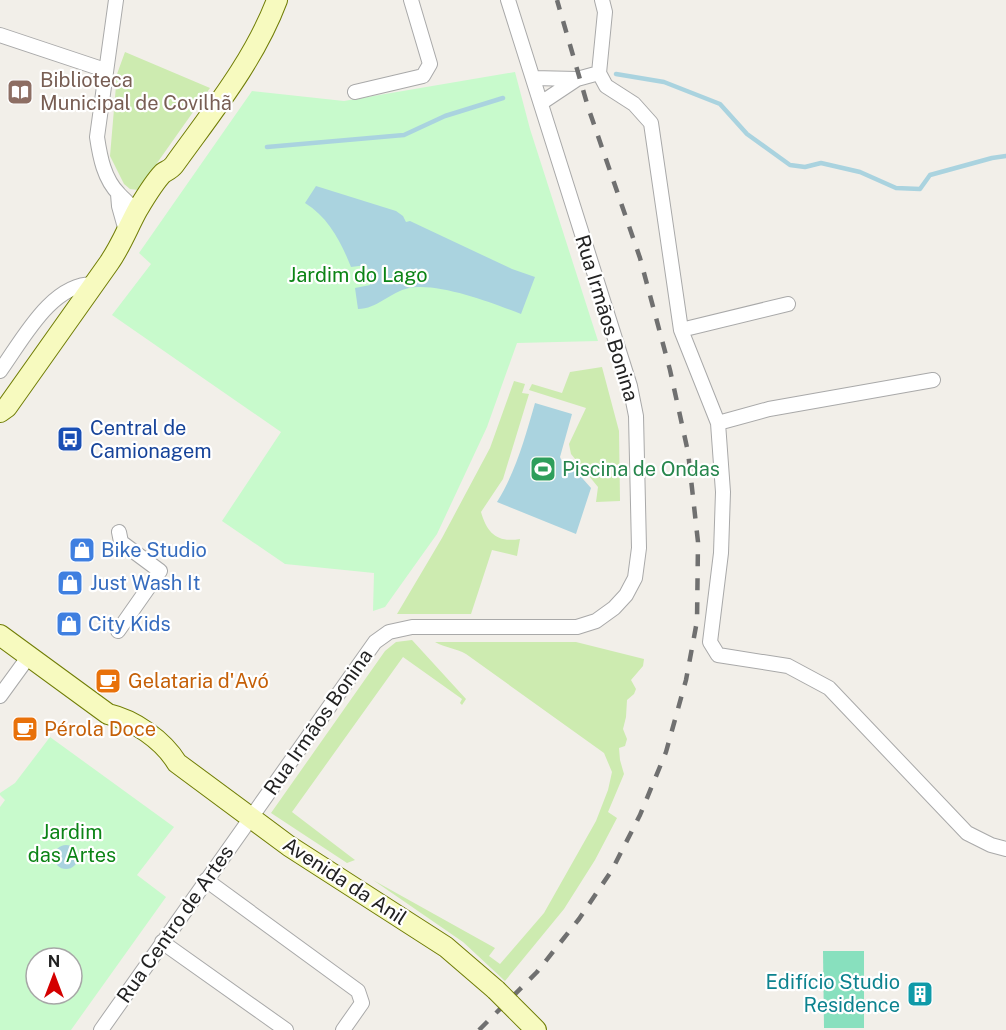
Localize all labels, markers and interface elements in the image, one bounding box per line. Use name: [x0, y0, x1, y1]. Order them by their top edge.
place label: Biblioteca Municipal de Covilhã: [40, 68, 232, 115]
library icon: Biblioteca Municipal de Covilhã: [5, 77, 35, 107]
street label: Rua Irmãos Bonina: [570, 232, 644, 404]
park label: Jardim do Lago: [288, 263, 428, 287]
place label: Central de Camionagem: [90, 416, 212, 463]
bus stop icon: Central de Camionagem: [55, 424, 85, 454]
sports icon: Piscina de Ondas: [528, 454, 558, 484]
place label: Piscina de Ondas: [562, 457, 720, 481]
shop icon: Bike Studio: [67, 535, 97, 565]
place label: Bike Studio: [101, 538, 207, 562]
shop icon: Just Wash It: [55, 568, 85, 598]
place label: Just Wash It: [90, 571, 200, 595]
shop icon: City Kids: [54, 609, 84, 639]
place label: City Kids: [88, 612, 171, 636]
street label: Rua Irmãos Bonina: [259, 644, 377, 800]
cafe icon: Gelataria d'Avó: [93, 666, 123, 696]
place label: Gelataria d'Avó: [128, 669, 269, 693]
cafe icon: Pérola Doce: [10, 714, 40, 744]
place label: Pérola Doce: [44, 717, 156, 741]
park label: Jardim das Artes: [28, 820, 116, 867]
street label: Avenida da Anil: [278, 832, 412, 930]
street label: Rua Centro de Artes: [112, 841, 238, 1007]
north arrow: [24, 946, 84, 1006]
text: N: [48, 952, 60, 971]
place label: Edifício Studio Residence: [766, 970, 900, 1017]
building icon: Edifício Studio Residence: [905, 979, 935, 1009]

